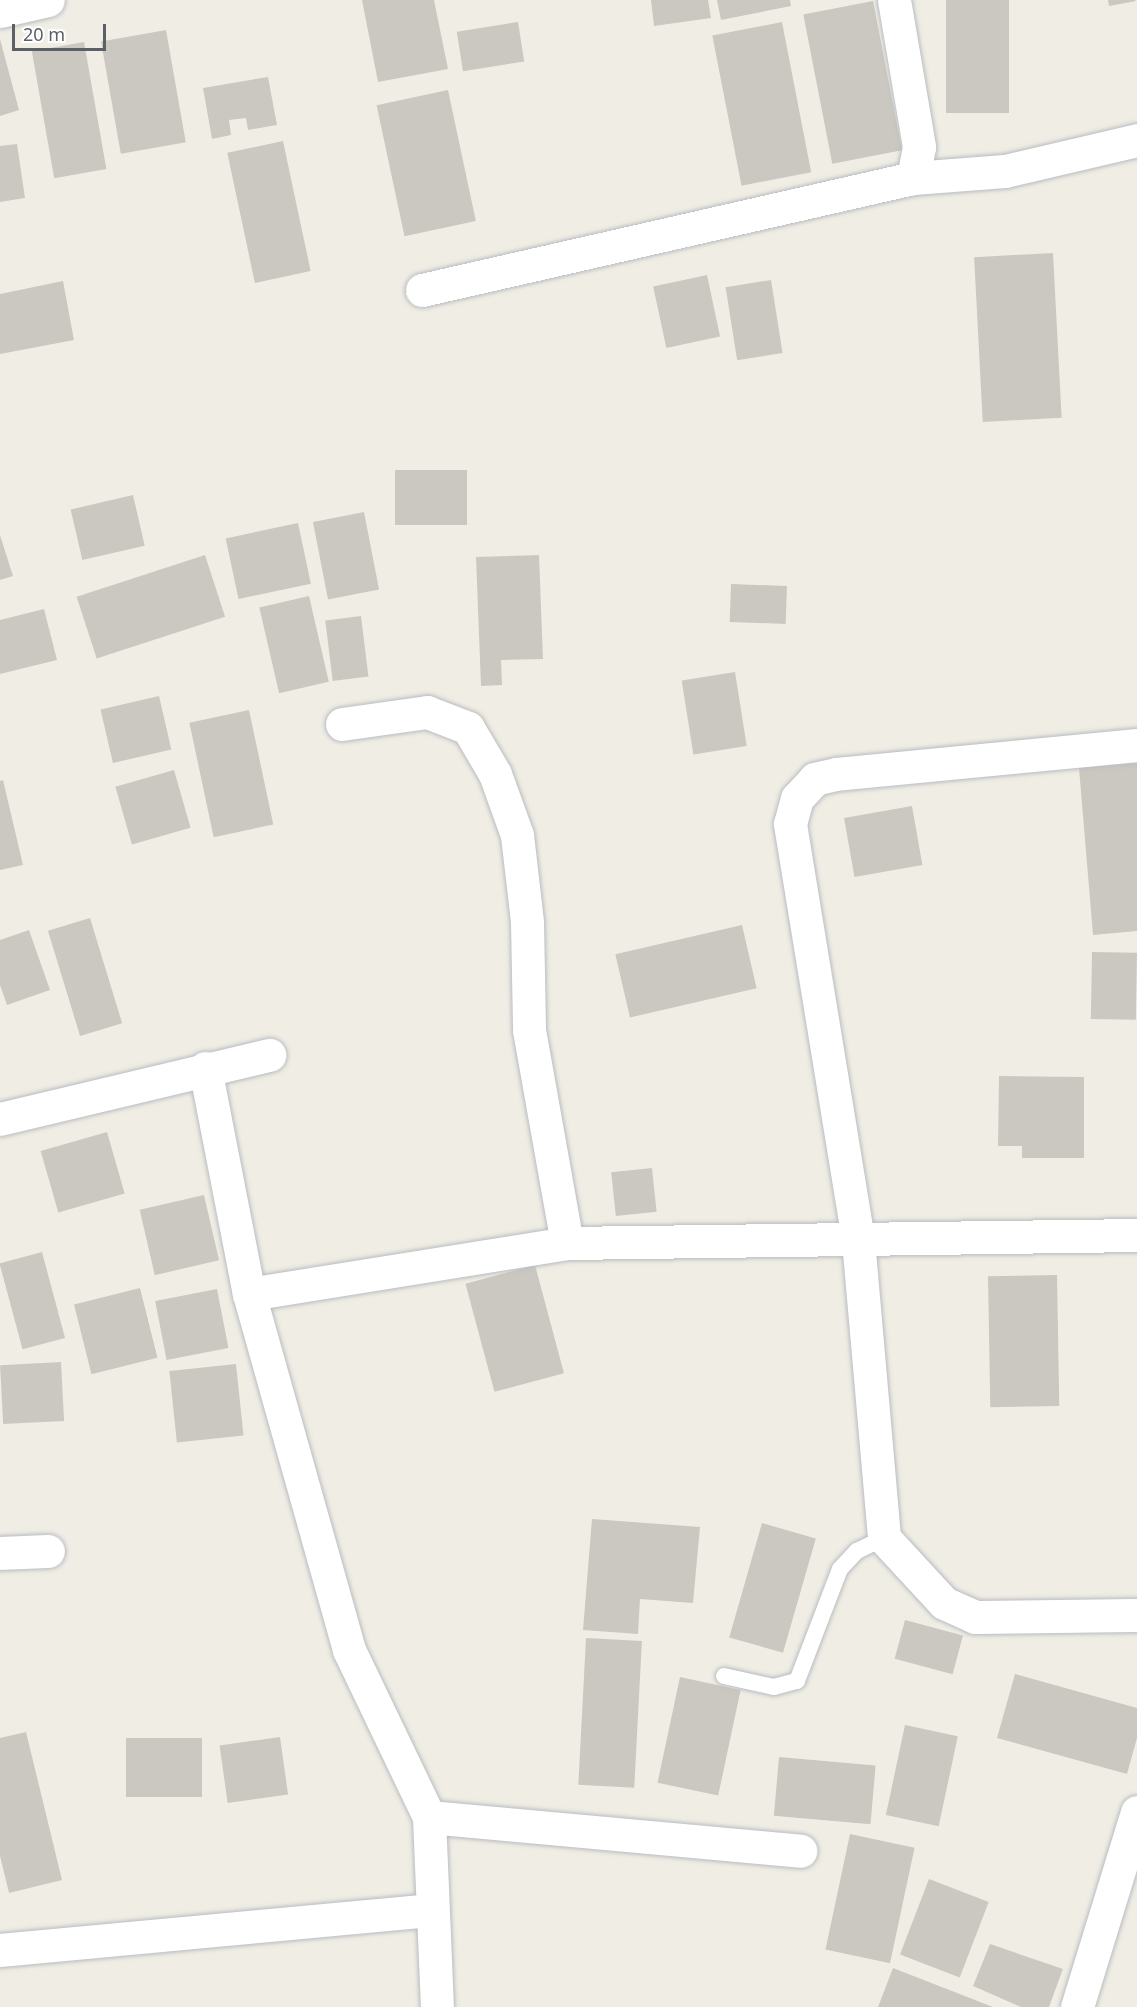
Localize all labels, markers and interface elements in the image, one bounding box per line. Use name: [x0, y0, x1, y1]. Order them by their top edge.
scale bar: [15, 12, 110, 50]
text: 20 m: [23, 22, 65, 46]

